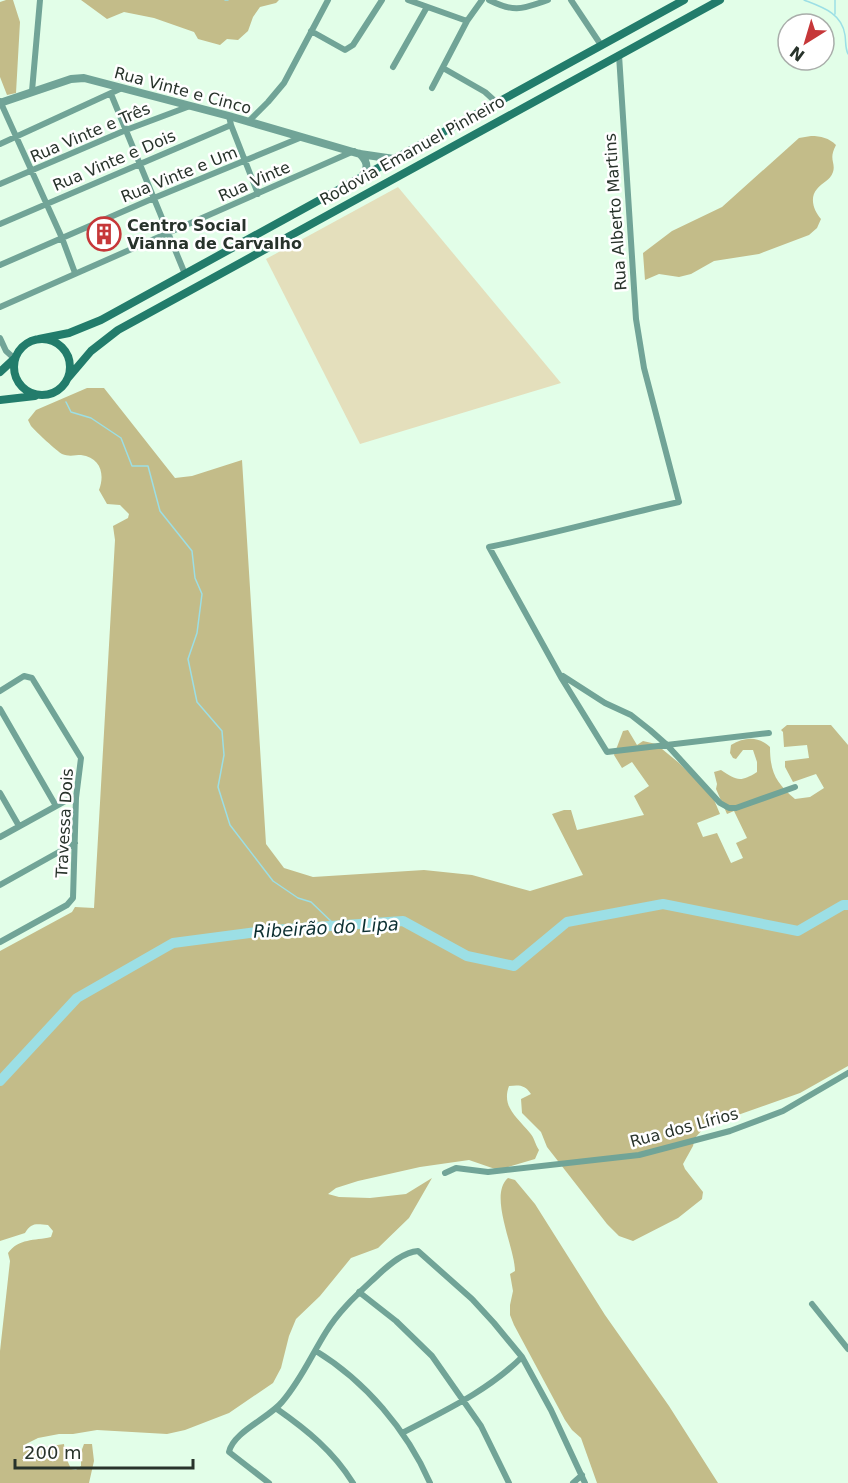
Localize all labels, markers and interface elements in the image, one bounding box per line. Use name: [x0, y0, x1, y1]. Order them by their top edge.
north arrow: [776, 12, 836, 72]
text: N: [786, 42, 808, 65]
street label: Rua Vinte e Cinco: [112, 63, 253, 118]
street label: Rodovia Emanuel Pinheiro: [316, 92, 508, 209]
street label: Rua Vinte e Três: [27, 99, 153, 166]
street label: Rua Vinte e Dois: [50, 126, 178, 195]
street label: Rua Alberto Martins: [601, 133, 630, 291]
street label: Rua Vinte e Um: [118, 142, 240, 207]
street label: Rua Vinte: [215, 157, 293, 206]
building icon: Centro Social Vianna de Carvalho: [86, 216, 122, 252]
place label: Centro Social Vianna de Carvalho: [127, 216, 302, 253]
street label: Travessa Dois: [52, 768, 77, 879]
water label: Ribeirão do Lipa: [253, 913, 399, 942]
street label: Rua dos Lírios: [628, 1104, 740, 1151]
scale bar: [15, 1432, 194, 1470]
text: 200 m: [24, 1442, 82, 1463]

